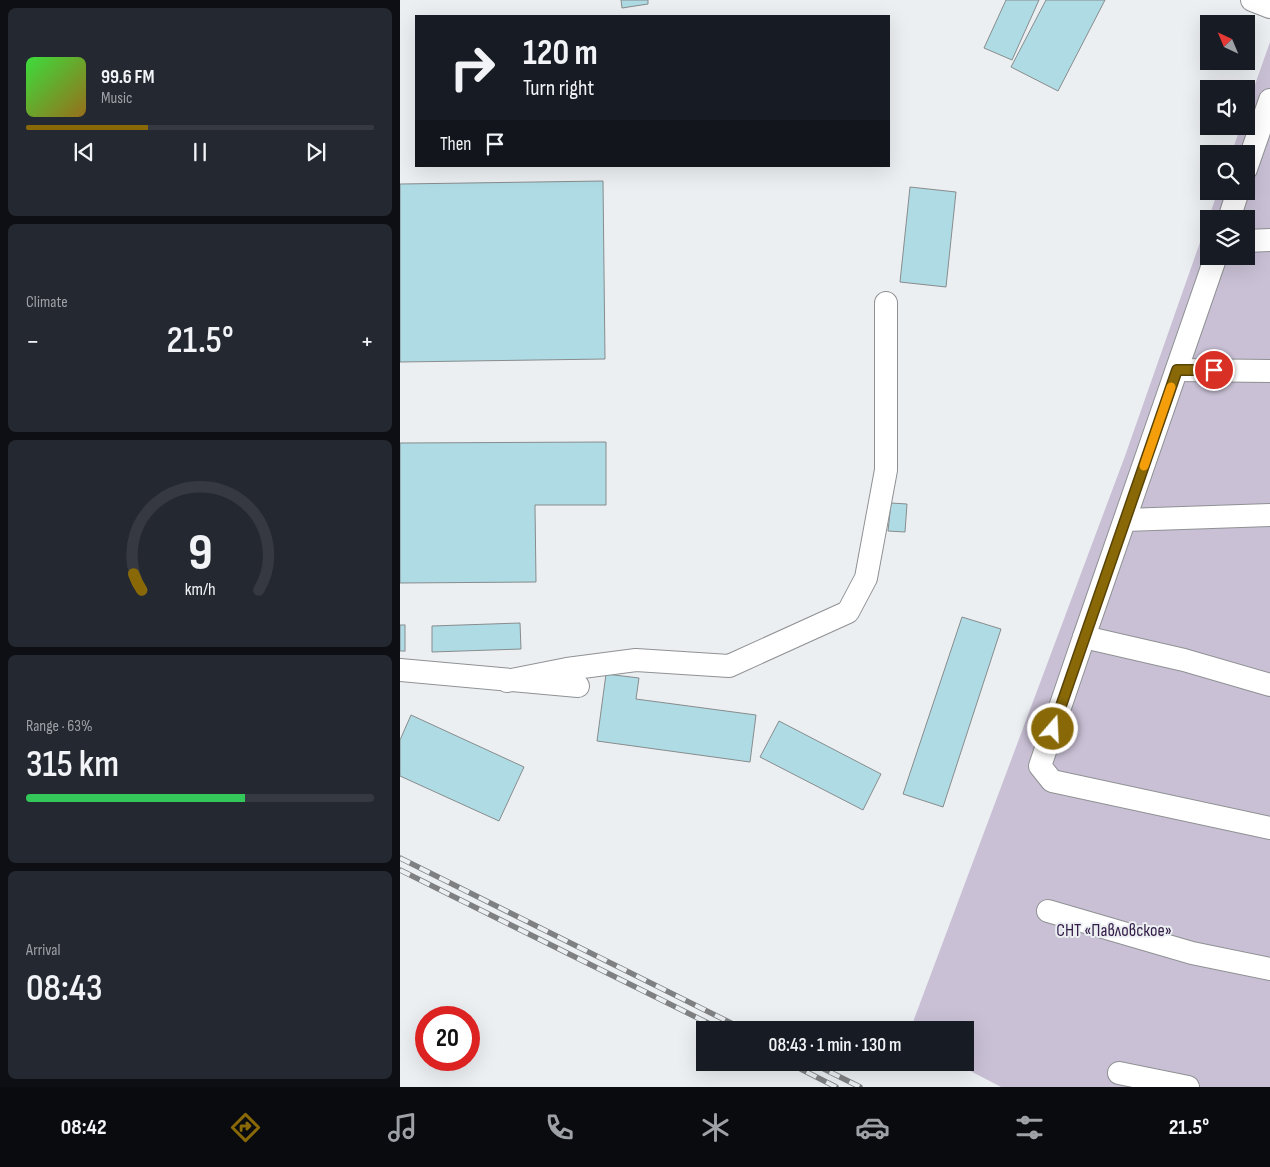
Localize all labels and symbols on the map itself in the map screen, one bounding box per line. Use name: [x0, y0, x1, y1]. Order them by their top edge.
north arrow: [1200, 15, 1255, 70]
pin: [1193, 349, 1235, 391]
position arrow: [1026, 702, 1078, 754]
park label: СНТ «Павловское»: [1056, 920, 1172, 941]
speed limit sign: 20: [415, 1006, 480, 1071]

